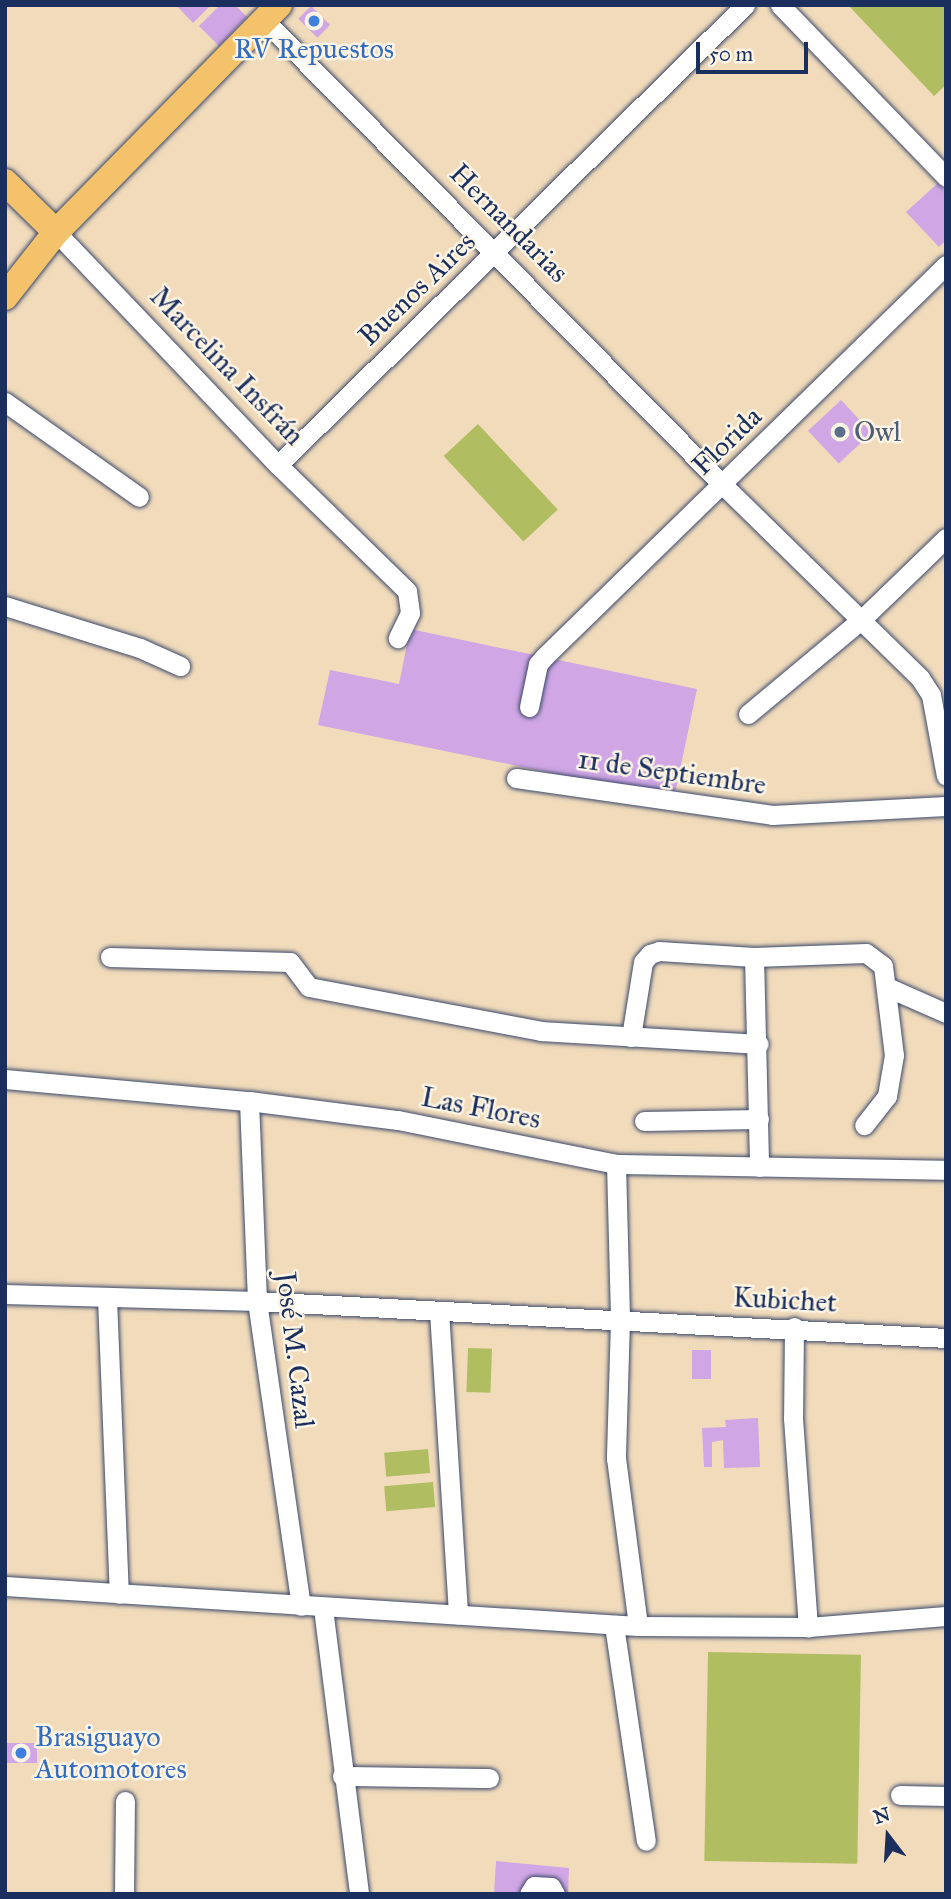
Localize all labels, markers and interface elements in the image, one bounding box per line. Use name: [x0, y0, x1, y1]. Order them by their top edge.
marker: RV Repuestos: [306, 13, 322, 29]
scale bar: [699, 28, 811, 72]
place label: RV Repuestos: [234, 32, 394, 66]
text: 50 m: [709, 41, 753, 67]
street label: Hernandarias: [443, 157, 575, 289]
street label: Buenos Aires: [352, 225, 482, 353]
street label: Marcelina Insfrán: [143, 280, 311, 452]
street label: Florida: [685, 400, 769, 482]
place label: Owl: [854, 415, 901, 449]
marker: Owl: [832, 424, 848, 440]
street label: 11 de Septiembre: [576, 742, 768, 802]
street label: Las Flores: [418, 1080, 544, 1136]
street label: José M. Cazal: [269, 1270, 321, 1430]
street label: Kubichet: [732, 1280, 838, 1320]
place label: Brasiguayo Automotores: [35, 1720, 187, 1786]
marker: Brasiguayo Automotores: [13, 1745, 29, 1761]
north arrow: [853, 1801, 923, 1871]
text: N: [871, 1802, 893, 1829]

